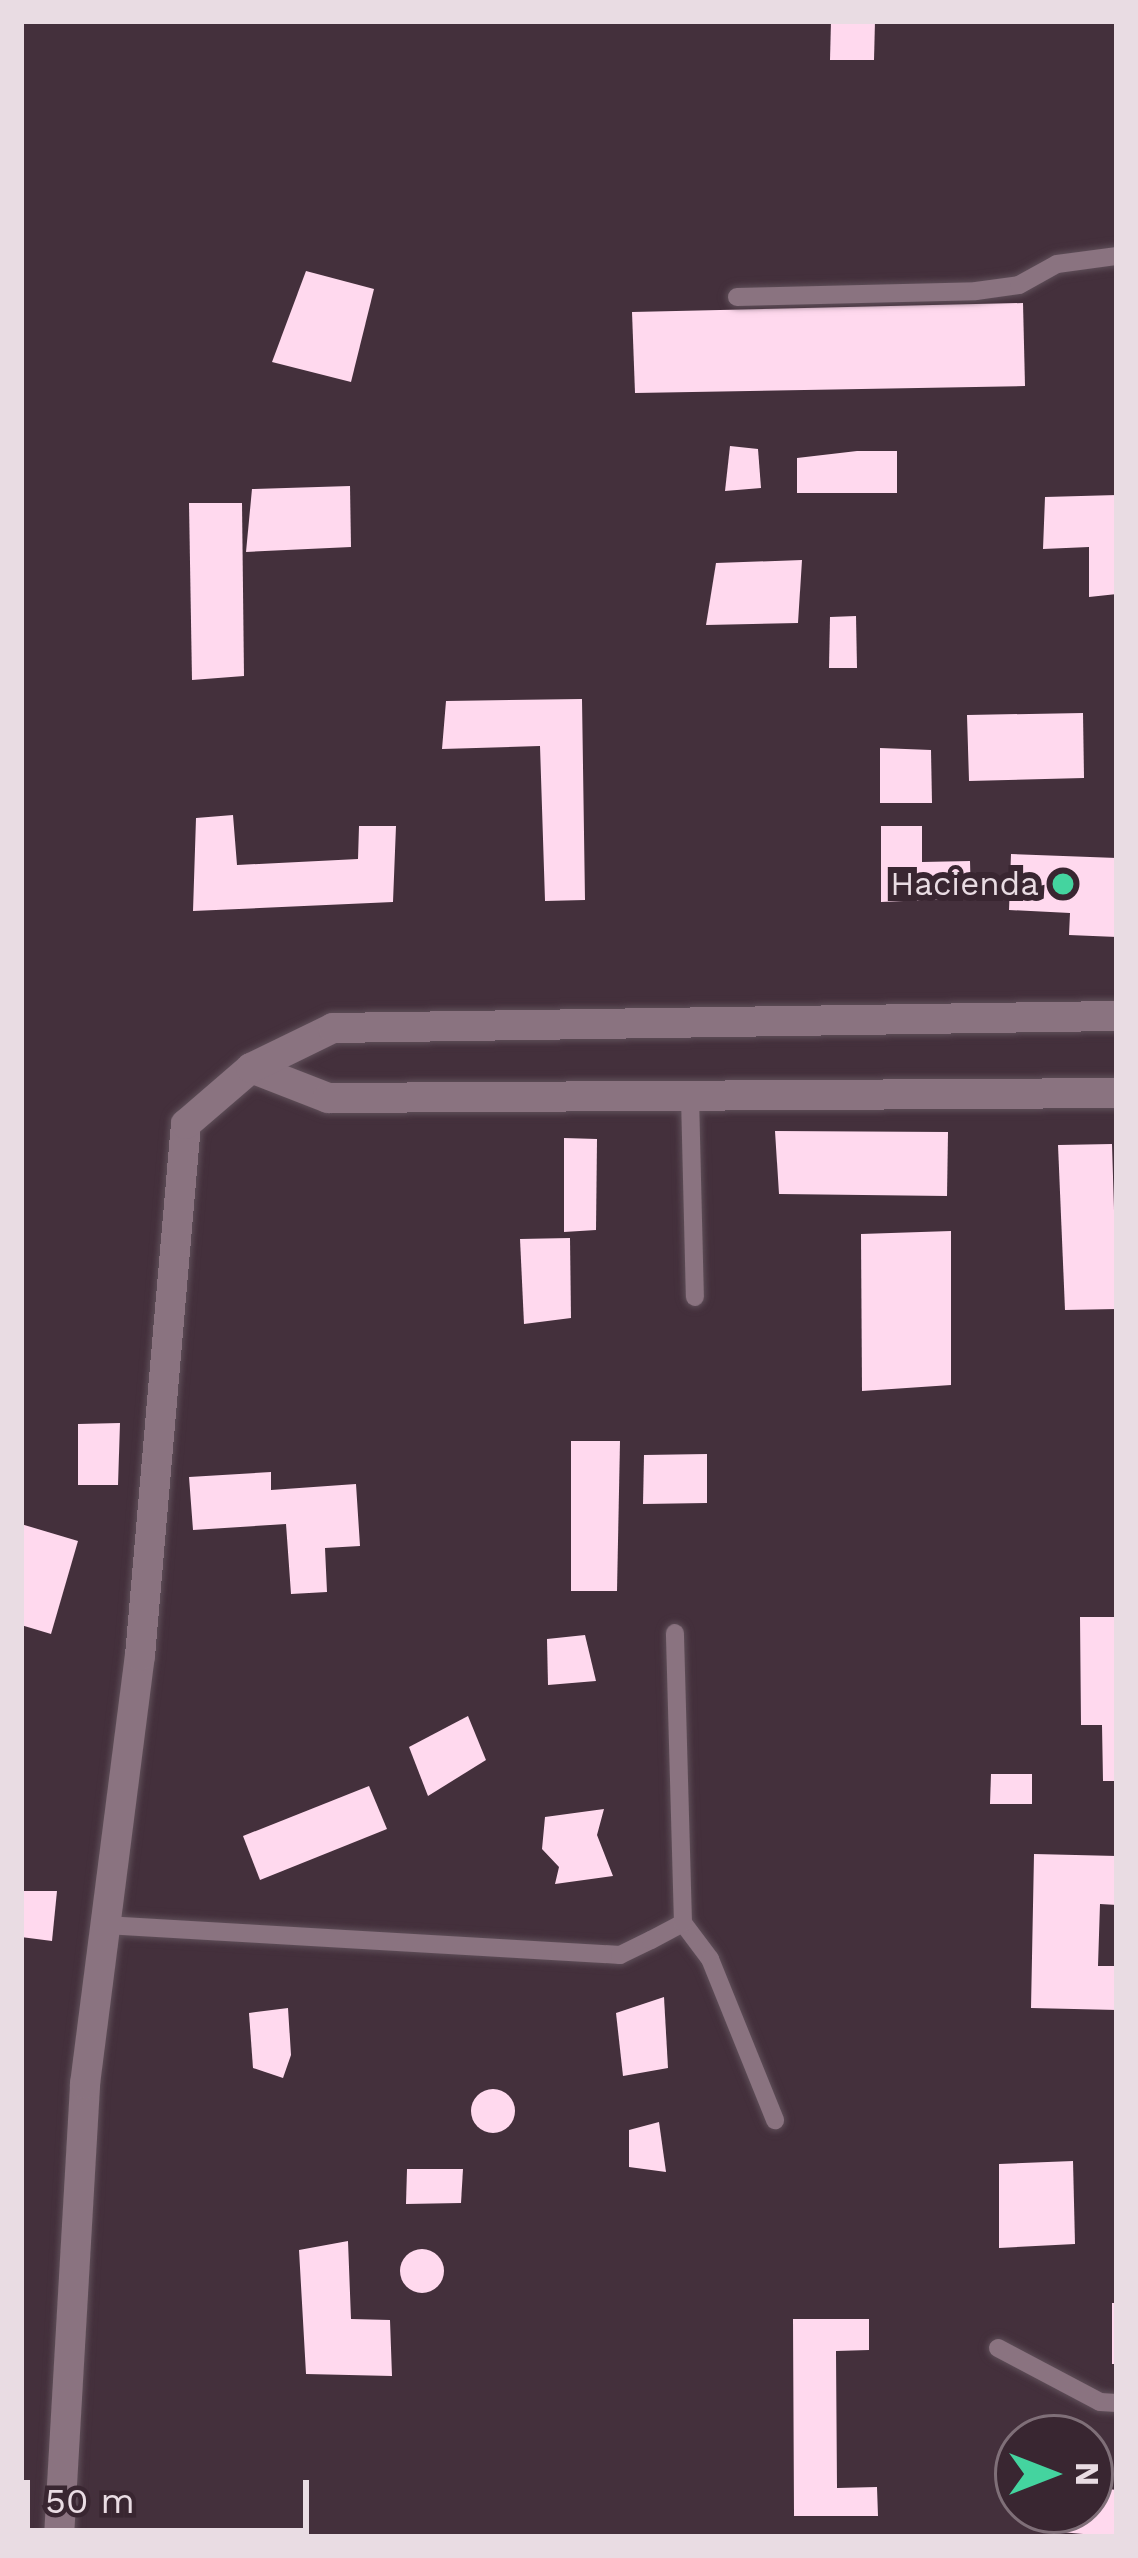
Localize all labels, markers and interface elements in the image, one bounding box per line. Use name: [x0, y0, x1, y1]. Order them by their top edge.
place label: Hacienda: [890, 864, 1039, 904]
marker: Hacienda: [1050, 871, 1076, 897]
north arrow: [994, 2414, 1114, 2534]
scale bar: [30, 2456, 315, 2530]
text: N: [1068, 2462, 1107, 2486]
text: 50 m: [45, 2480, 135, 2522]

